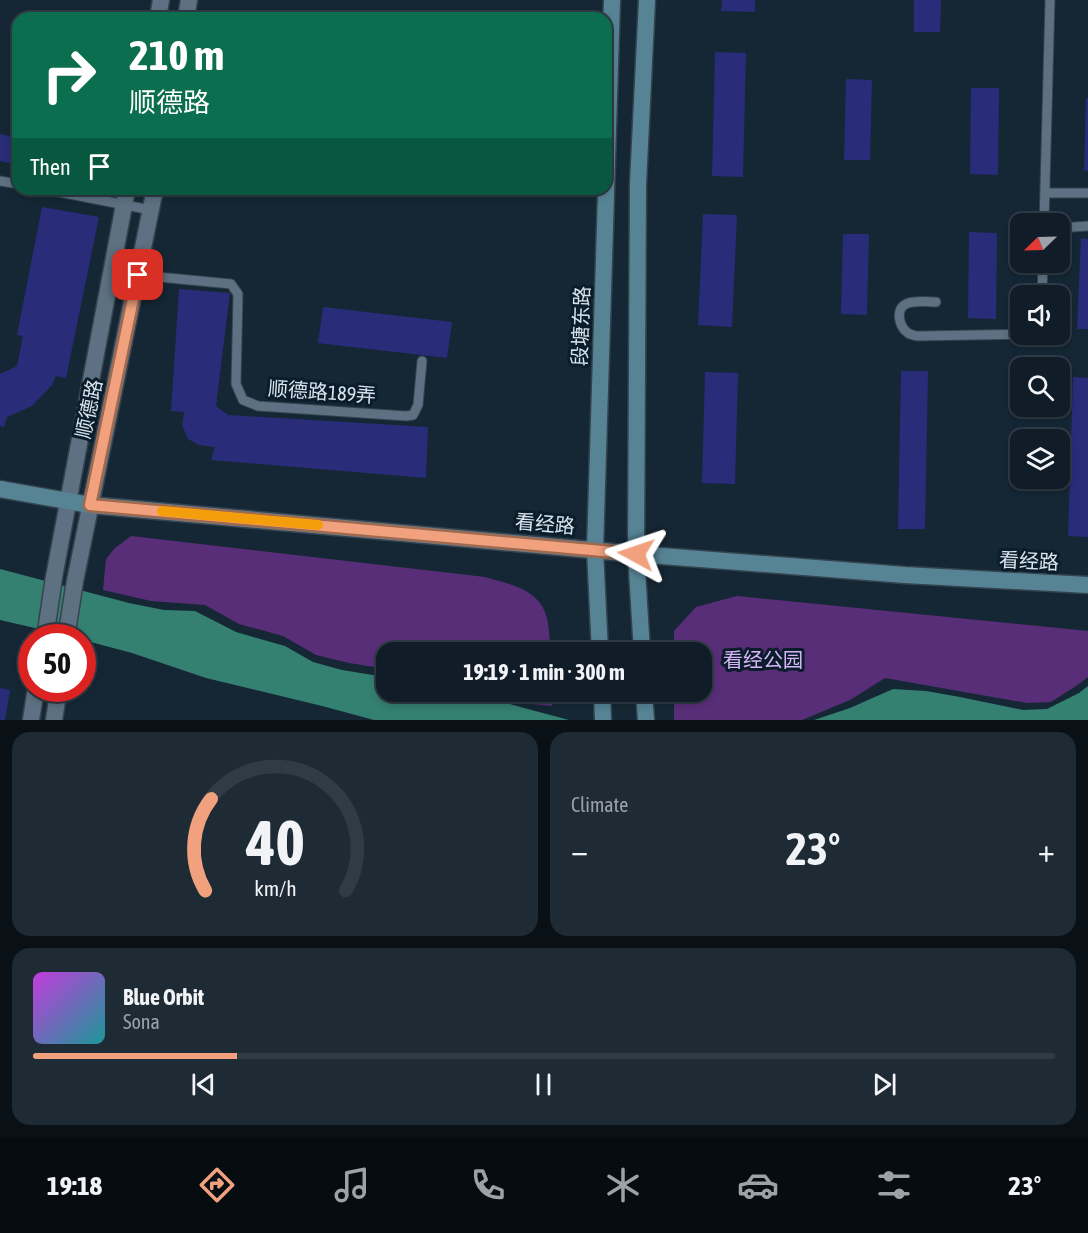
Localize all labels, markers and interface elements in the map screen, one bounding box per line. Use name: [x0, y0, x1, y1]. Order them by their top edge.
text: 210 m: [129, 31, 224, 79]
icon: right: [30, 36, 108, 114]
text: 顺德路: [129, 87, 210, 118]
icon: arrive: [83, 150, 116, 183]
text: Then: [30, 154, 71, 180]
north arrow: [1010, 213, 1070, 273]
map controls: [1010, 213, 1070, 489]
pin: [112, 249, 163, 300]
icon: arrive: [121, 258, 154, 291]
button: sound: [1010, 285, 1070, 345]
street label: 段塘东路: [568, 286, 593, 366]
button: search: [1010, 357, 1070, 417]
street label: 顺德路189弄: [267, 376, 377, 407]
street label: 顺德路: [71, 377, 106, 441]
button: layers: [1010, 429, 1070, 489]
street label: 看经路: [514, 509, 576, 538]
position arrow: [604, 522, 668, 586]
street label: 看经路: [998, 547, 1060, 574]
speed limit sign: 50: [18, 624, 96, 702]
park label: 看经公园: [723, 648, 803, 671]
text: 19:19 · 1 min · 300 m: [463, 659, 625, 685]
text: Climate: [571, 793, 628, 816]
text: 40: [245, 807, 304, 878]
text: 23°: [786, 823, 840, 875]
text: −: [571, 831, 588, 869]
text: +: [1038, 831, 1055, 869]
text: km/h: [254, 876, 296, 901]
text: Blue Orbit: [123, 984, 204, 1010]
text: Sona: [123, 1010, 160, 1033]
icon: previous: [187, 1068, 220, 1101]
icon: pause: [527, 1068, 560, 1101]
icon: next: [868, 1068, 901, 1101]
icon: directions: [196, 1164, 238, 1206]
icon: music: [331, 1164, 373, 1206]
icon: phone: [467, 1164, 509, 1206]
icon: climate: [602, 1164, 644, 1206]
icon: car: [737, 1164, 779, 1206]
icon: filters: [873, 1164, 915, 1206]
text: 19:18: [47, 1170, 102, 1201]
text: 23°: [1008, 1170, 1041, 1201]

